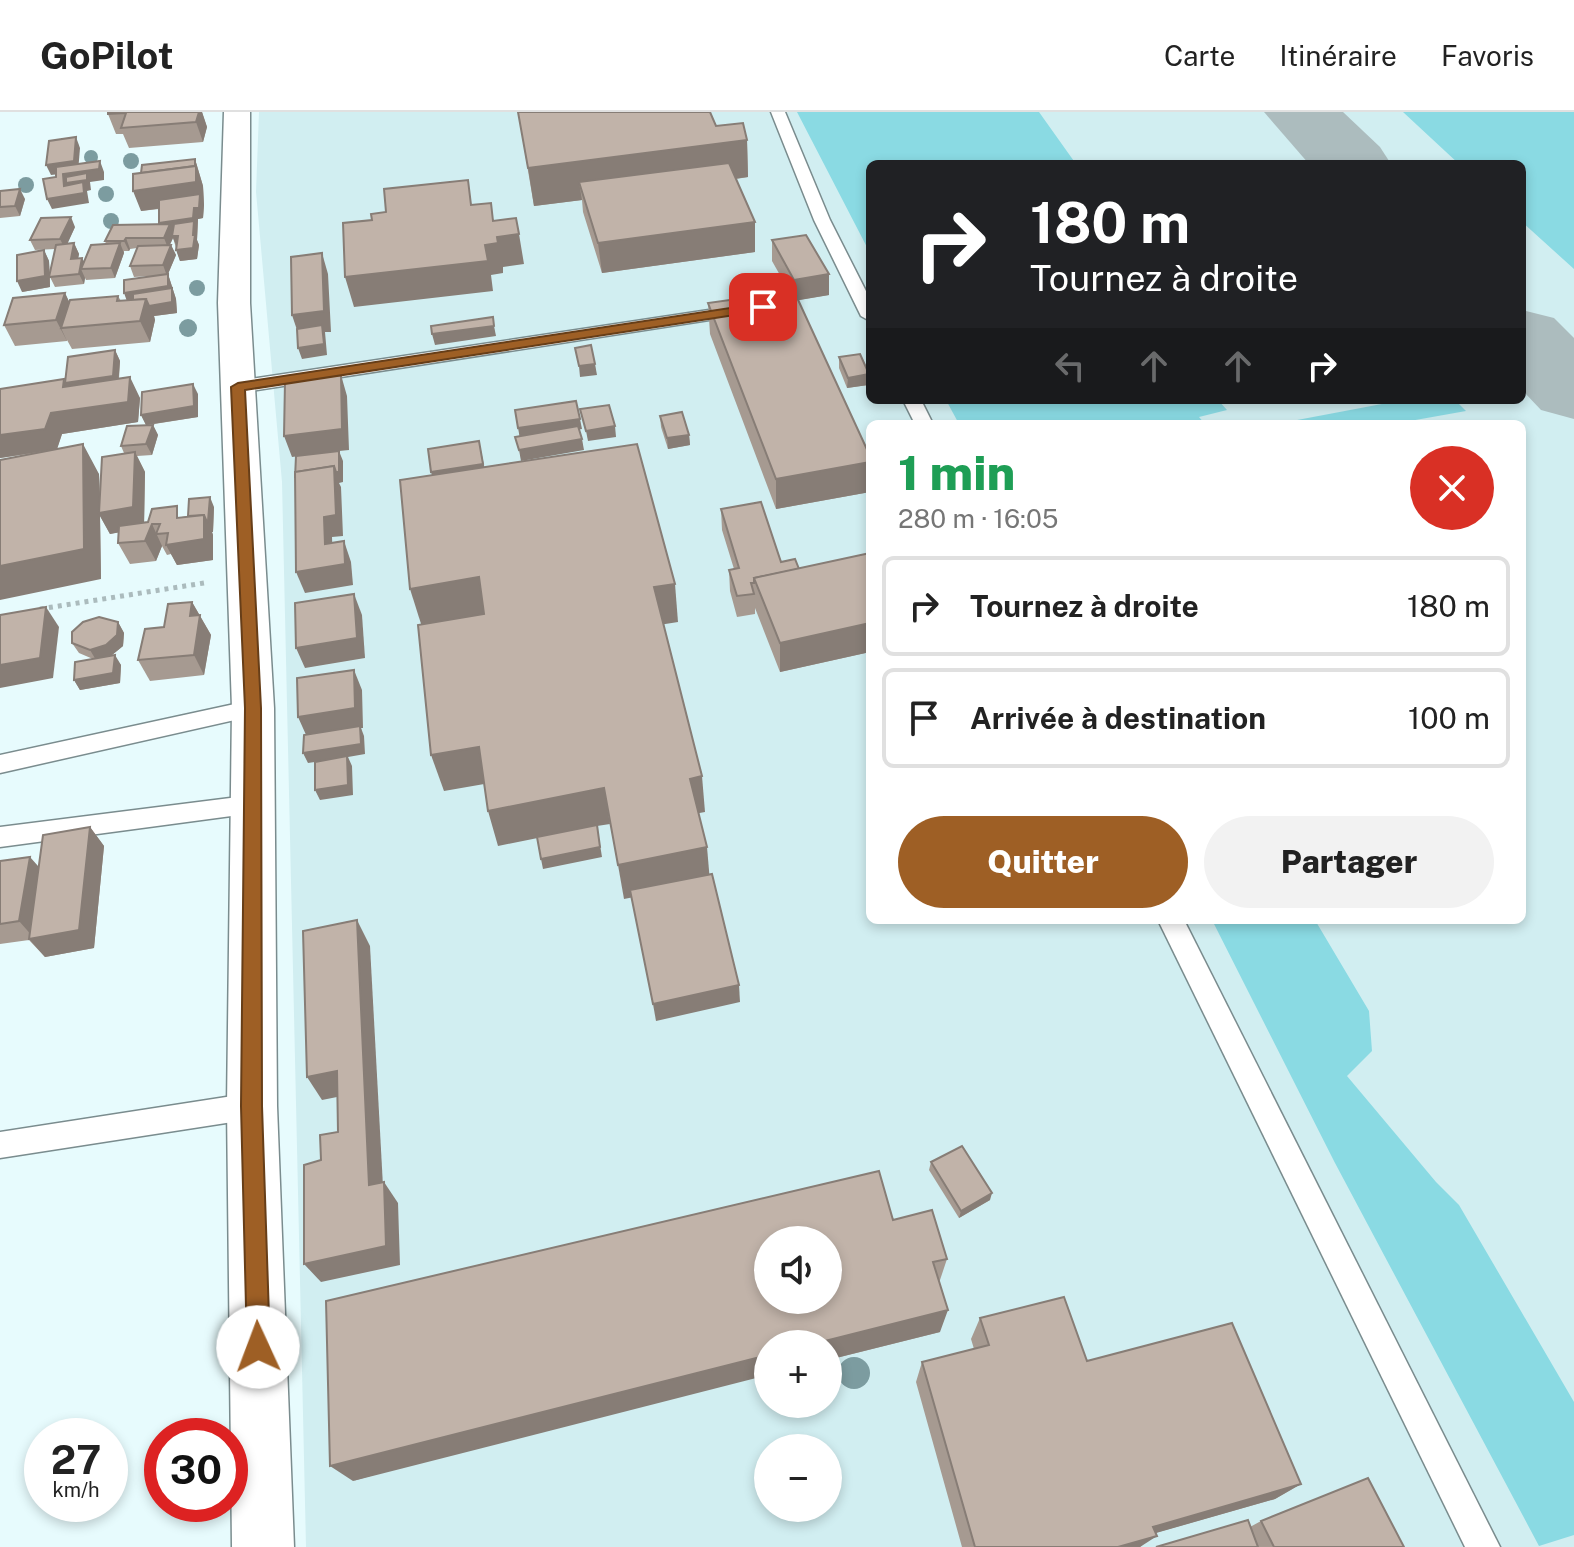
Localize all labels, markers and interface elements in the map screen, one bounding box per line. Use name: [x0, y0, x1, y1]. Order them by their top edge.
text: GoPilot: [40, 33, 174, 78]
text: Carte: [1164, 39, 1235, 72]
text: Itinéraire: [1279, 39, 1397, 72]
text: Favoris: [1441, 39, 1534, 72]
text: 180 m: [1030, 190, 1190, 256]
icon: right: [898, 192, 1002, 296]
text: Tournez à droite: [1030, 257, 1298, 299]
pin: [729, 273, 797, 341]
icon: arrive: [741, 285, 785, 329]
icon: left: [1048, 344, 1092, 388]
icon: ahead: [1132, 344, 1176, 388]
icon: ahead: [1216, 344, 1260, 388]
icon: right: [1300, 344, 1344, 388]
text: 1 min: [898, 444, 1015, 501]
button: close: [1410, 446, 1494, 530]
text: 280 m · 16:05: [898, 503, 1059, 534]
icon: right: [902, 584, 946, 628]
text: Tournez à droite: [970, 588, 1199, 624]
text: 180 m: [1407, 588, 1490, 624]
icon: arrive: [902, 696, 946, 740]
text: Arrivée à destination: [970, 700, 1266, 736]
text: 100 m: [1408, 700, 1490, 736]
button: Quitter: [898, 816, 1188, 908]
button: Partager: [1204, 816, 1494, 908]
map controls: [754, 1226, 842, 1522]
button: sound: [754, 1226, 842, 1314]
position arrow: [216, 1305, 300, 1389]
button: +: [754, 1330, 842, 1418]
speed limit sign: 30: [144, 1418, 248, 1522]
button: −: [754, 1434, 842, 1522]
text: 27: [51, 1436, 101, 1483]
text: km/h: [52, 1478, 100, 1502]

